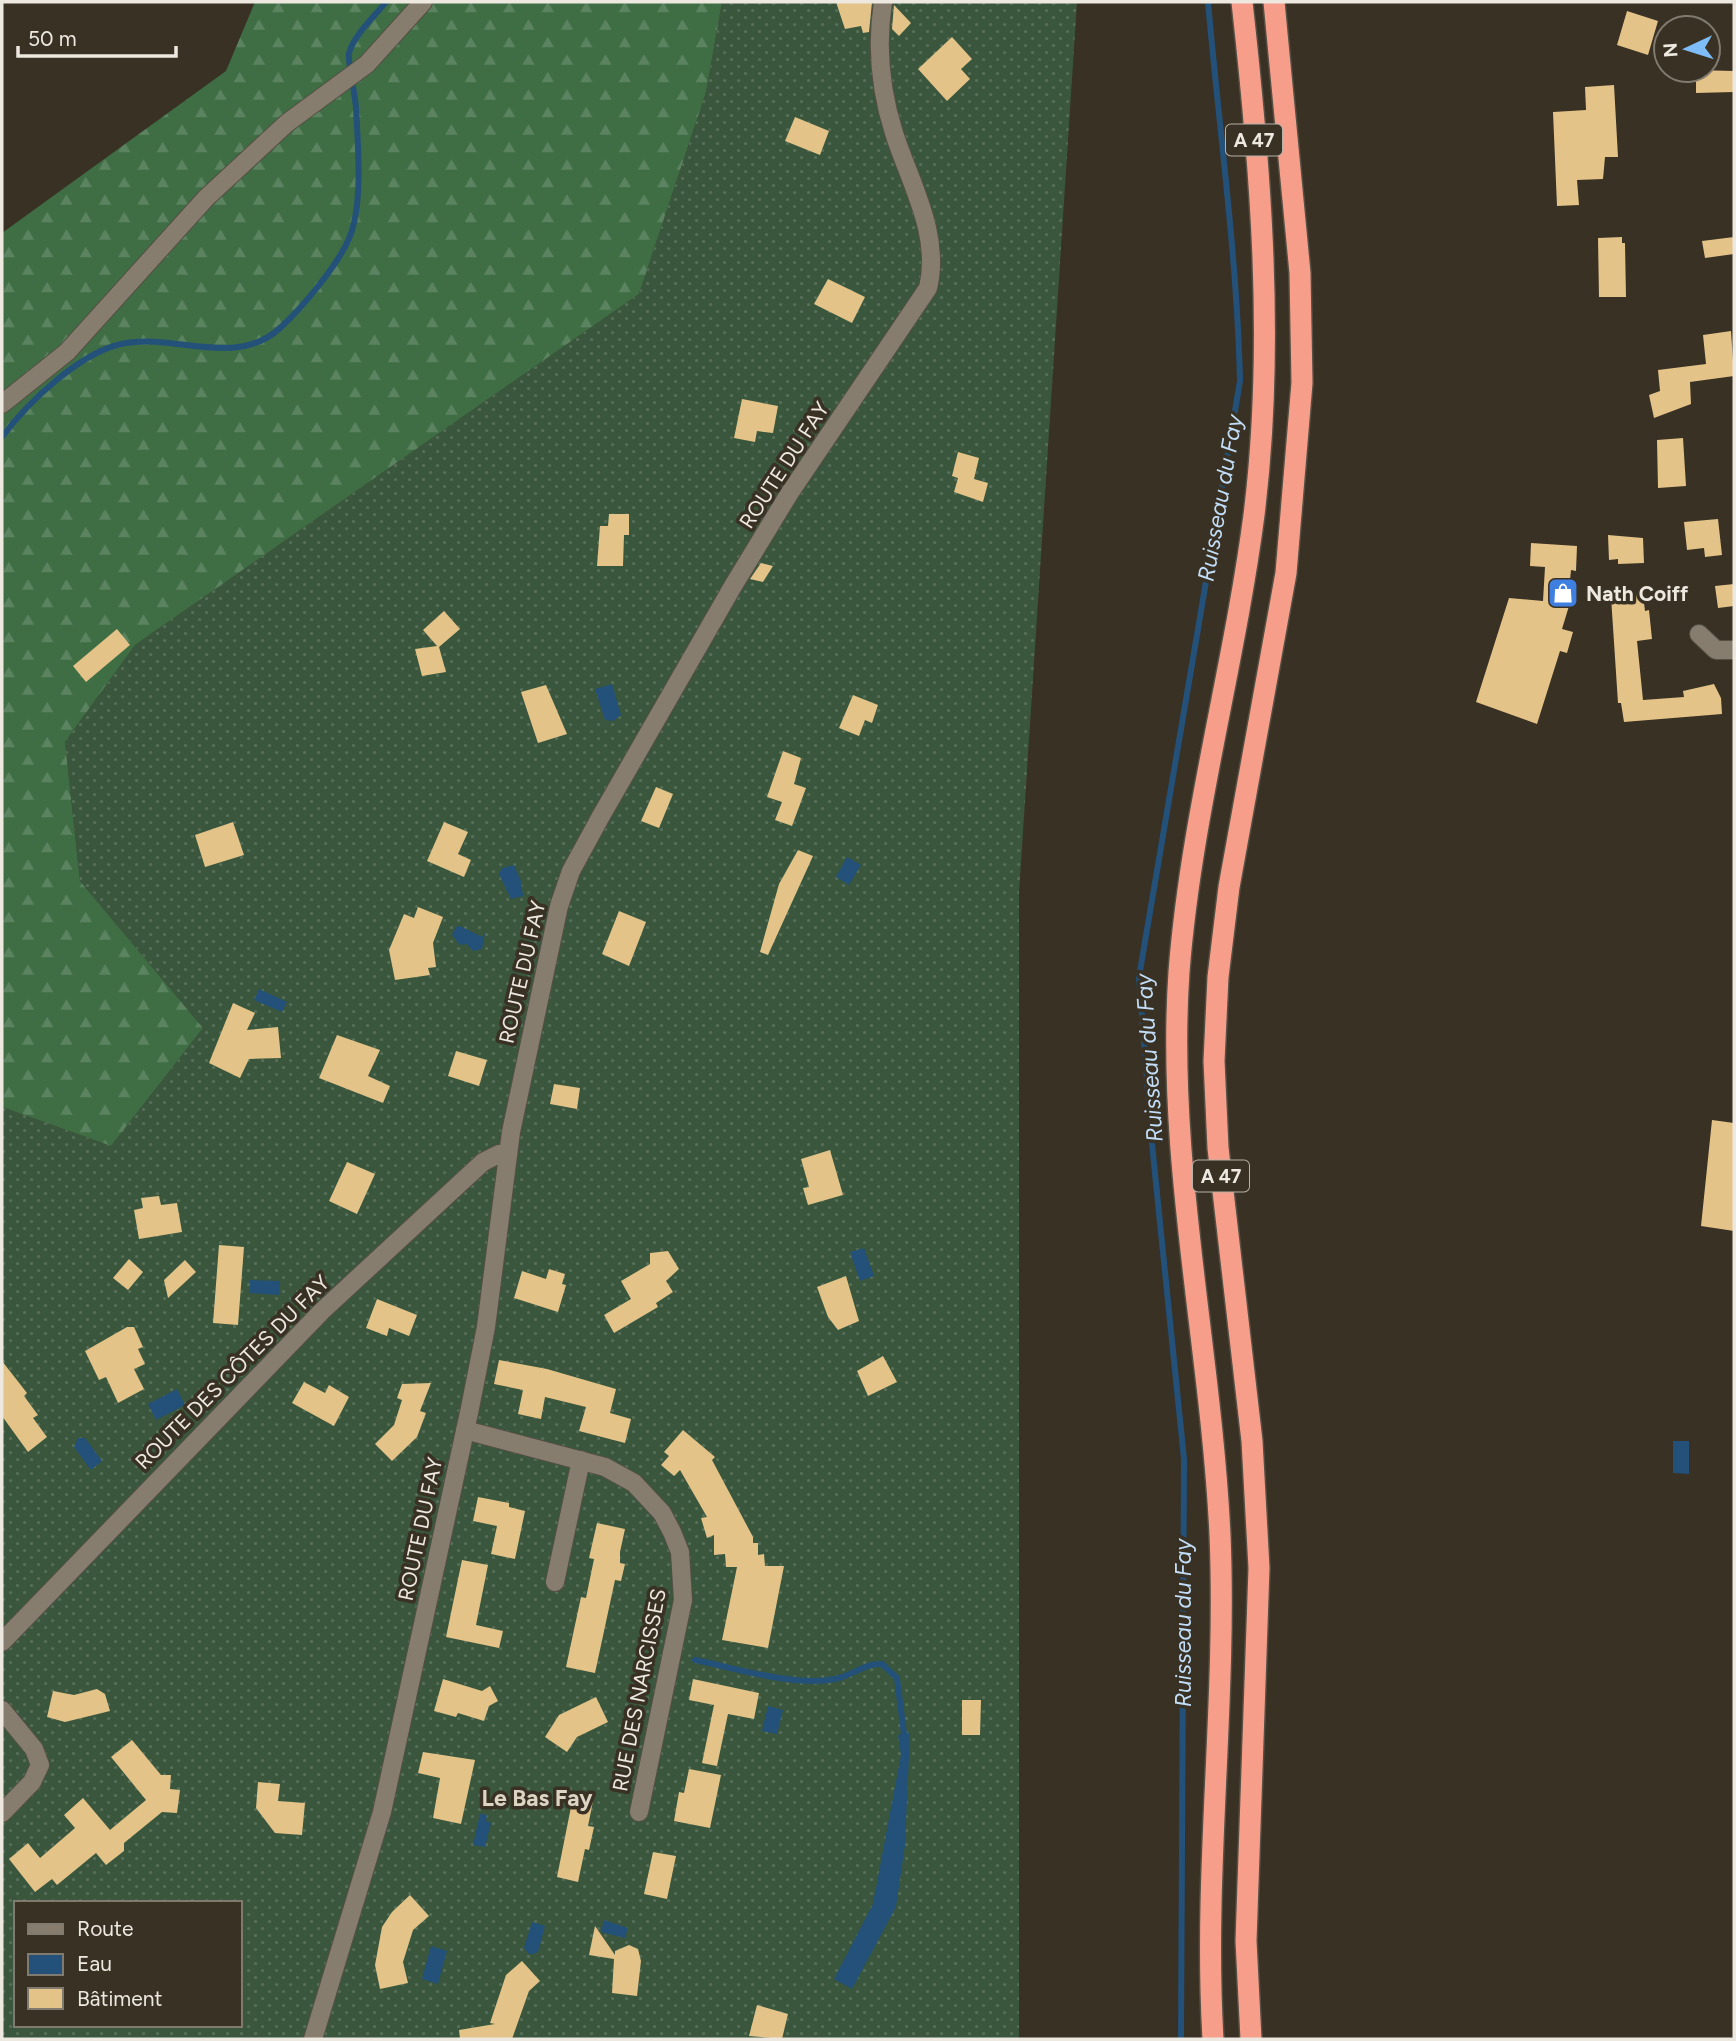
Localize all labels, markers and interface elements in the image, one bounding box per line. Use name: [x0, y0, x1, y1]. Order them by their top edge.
scale bar: [18, 14, 175, 58]
north arrow: [1652, 14, 1722, 84]
text: 50 m: [28, 26, 77, 51]
text: N: [1659, 42, 1683, 58]
road number: A 47: [1226, 124, 1282, 156]
street label: ROUTE DU FAY: [734, 397, 834, 533]
water label: Ruisseau du Fay: [1192, 412, 1249, 584]
shop icon: Nath Coiff: [1546, 576, 1580, 610]
place label: Nath Coiff: [1586, 581, 1689, 606]
street label: ROUTE DU FAY: [493, 898, 551, 1046]
water label: Ruisseau du Fay: [1129, 972, 1169, 1143]
road number: A 47: [1193, 1160, 1249, 1192]
street label: ROUTE DES CÔTES DU FAY: [130, 1270, 334, 1474]
street label: ROUTE DU FAY: [393, 1455, 447, 1603]
water label: Ruisseau du Fay: [1169, 1538, 1197, 1707]
street label: RUE DES NARCISSES: [607, 1586, 671, 1794]
district label: Le Bas Fay: [482, 1784, 593, 1812]
legend: [14, 1901, 242, 2027]
text: Route: [77, 1916, 133, 1941]
text: Eau: [77, 1951, 112, 1976]
text: Bâtiment: [77, 1986, 162, 2011]

